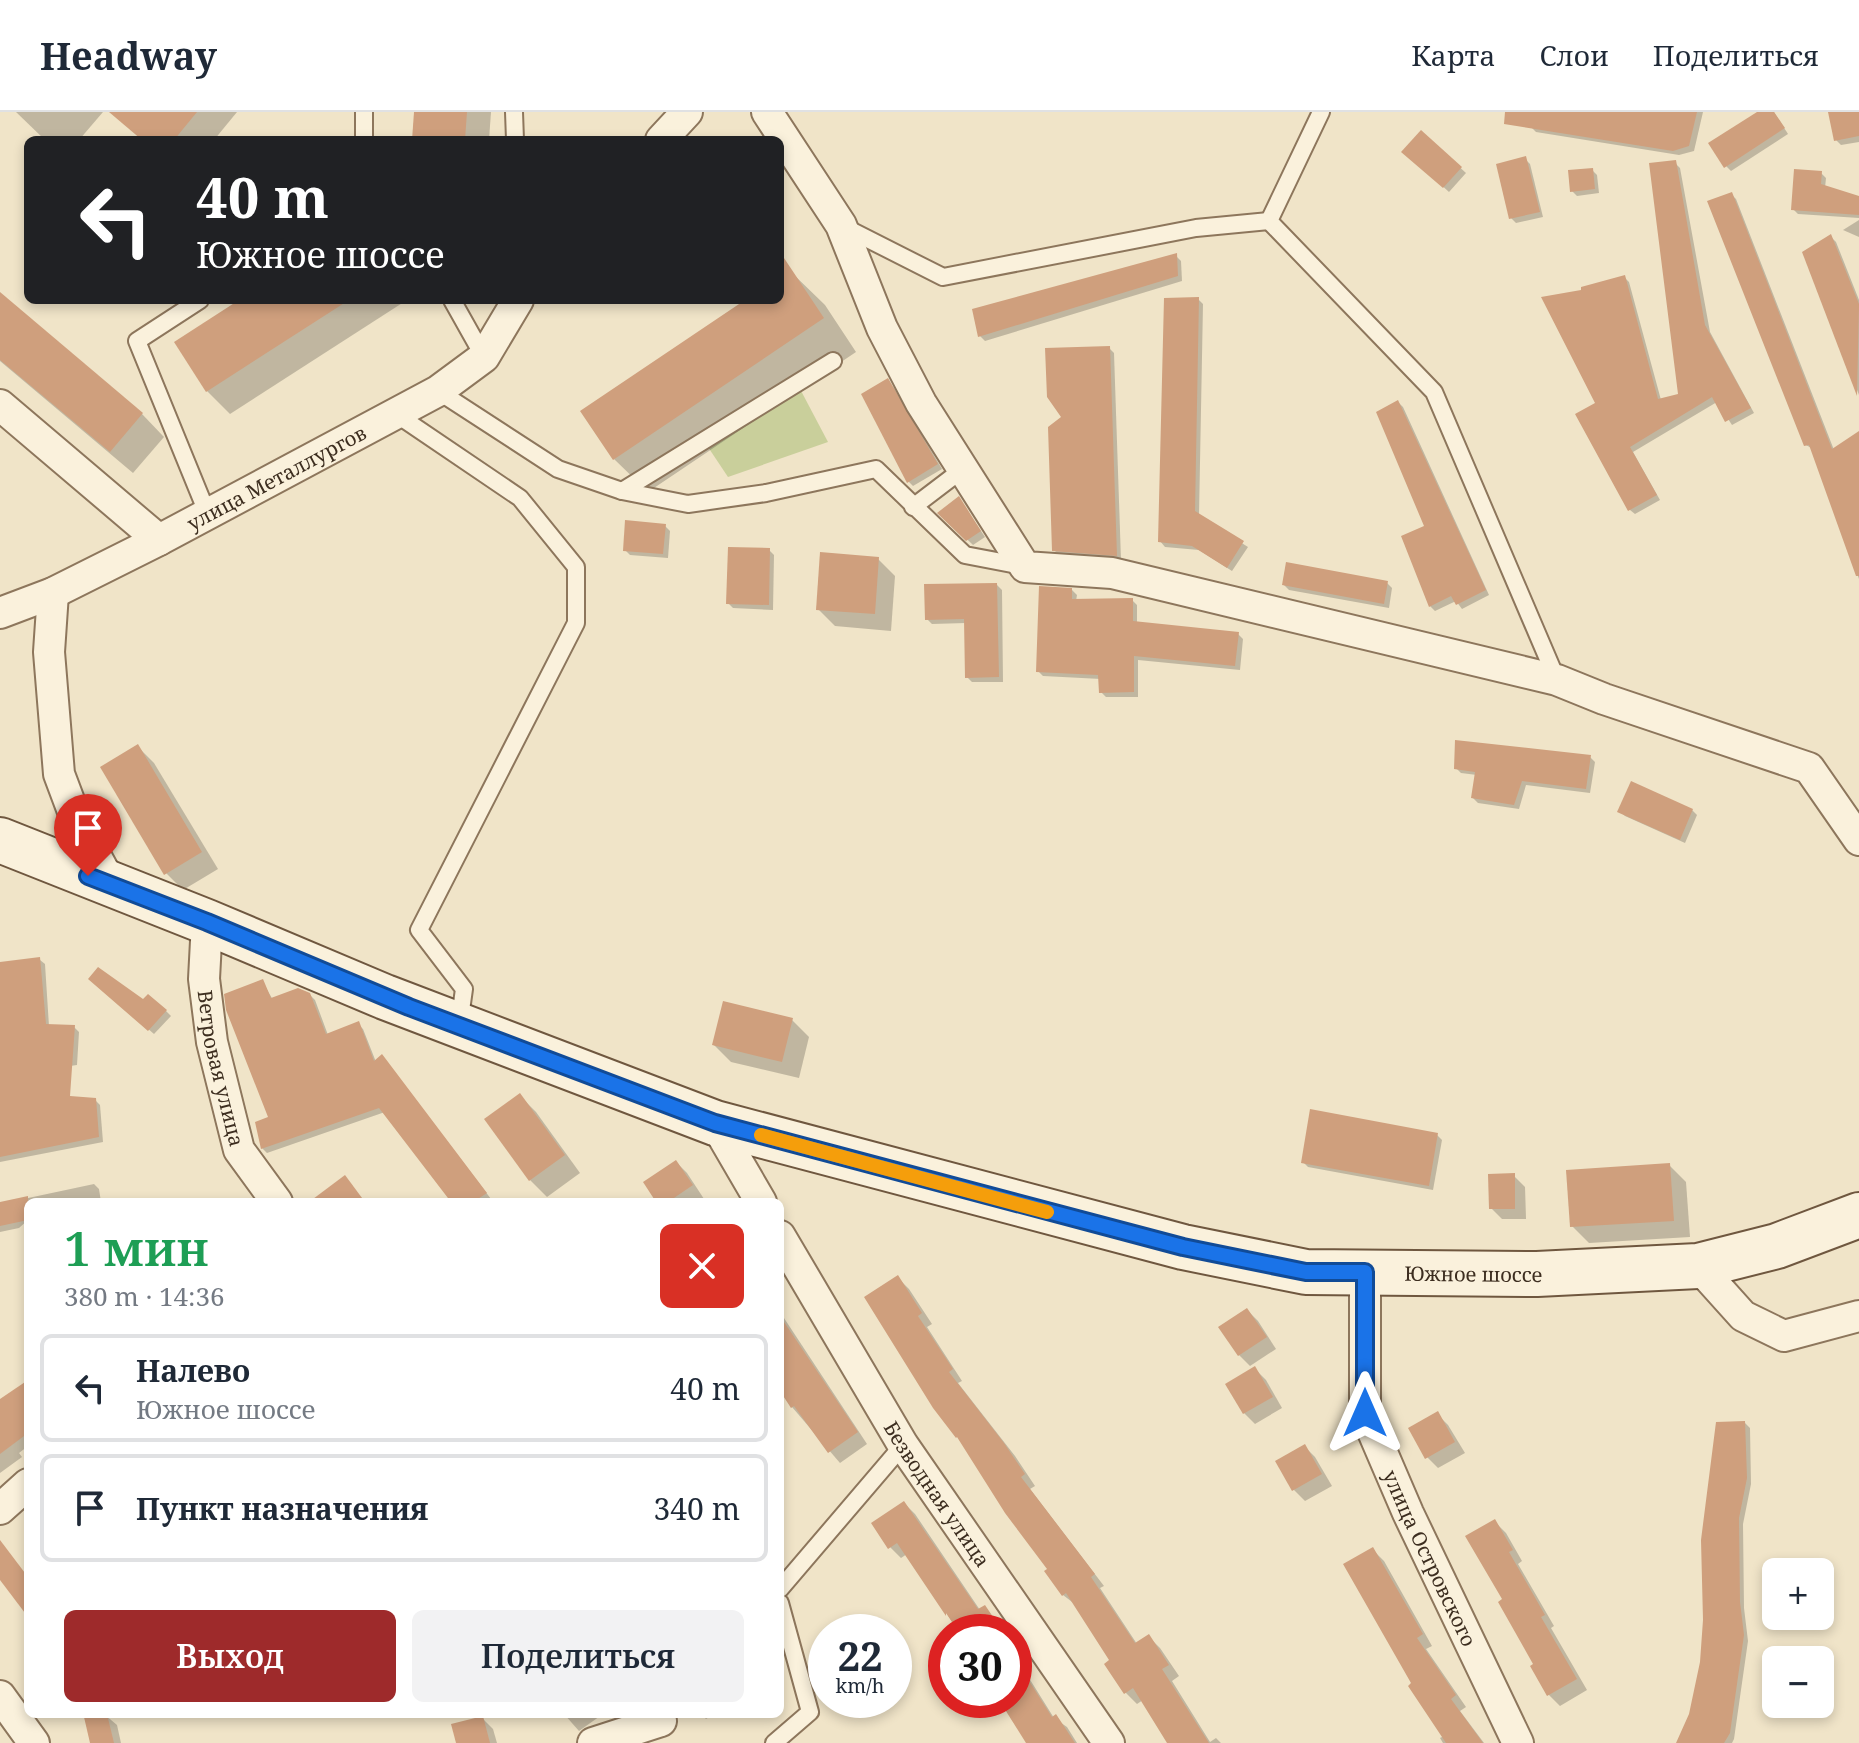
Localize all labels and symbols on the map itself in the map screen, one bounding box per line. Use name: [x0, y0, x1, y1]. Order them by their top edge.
street label: улица Металлургов: [182, 418, 371, 536]
pin: [54, 794, 122, 876]
street label: Ветровая улица: [192, 988, 251, 1149]
street label: Южное шоссе: [1404, 1259, 1542, 1288]
position arrow: [1323, 1371, 1407, 1455]
street label: Безводная улица: [878, 1416, 997, 1572]
street label: улица Островского: [1378, 1466, 1483, 1651]
speed limit sign: 30: [928, 1614, 1032, 1718]

